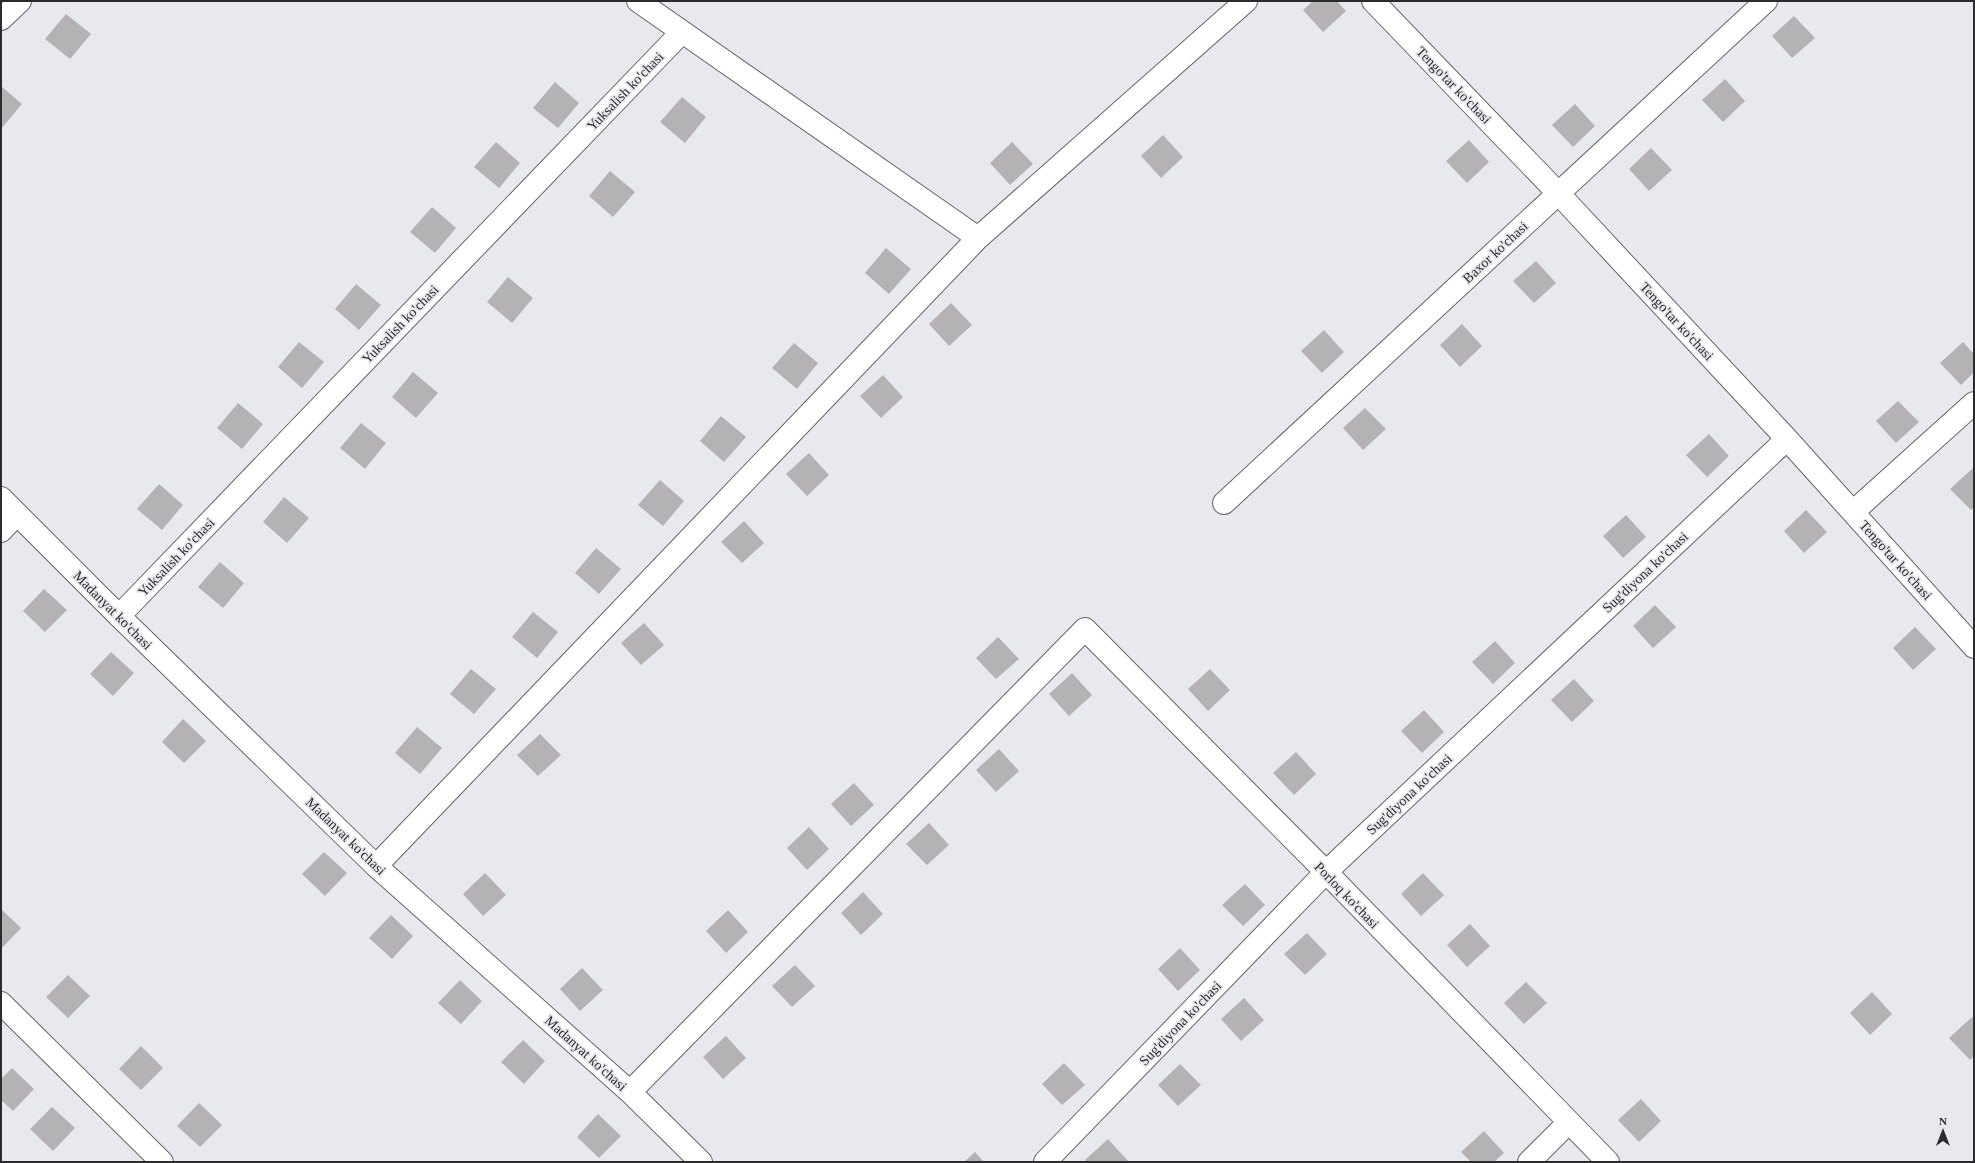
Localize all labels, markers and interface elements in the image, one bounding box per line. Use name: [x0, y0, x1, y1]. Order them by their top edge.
street label: Tengo'tar ko'chasi: [1413, 44, 1494, 127]
street label: Yuksalish ko'chasi: [584, 49, 667, 134]
street label: Baxor ko'chasi: [1460, 219, 1531, 286]
street label: Tengo'tar ko'chasi: [1637, 279, 1717, 363]
street label: Yuksalish ko'chasi: [359, 282, 442, 367]
street label: Yuksalish ko'chasi: [135, 515, 218, 600]
street label: Tengo'tar ko'chasi: [1856, 518, 1935, 603]
street label: Sug'diyona ko'chasi: [1600, 529, 1691, 616]
street label: Madanyat ko'chasi: [70, 568, 155, 653]
street label: Sug'diyona ko'chasi: [1364, 751, 1455, 838]
street label: Madanyat ko'chasi: [303, 795, 389, 878]
street label: Porloq ko'chasi: [1311, 859, 1382, 932]
street label: Sug'diyona ko'chasi: [1136, 978, 1224, 1069]
street label: Madanyat ko'chasi: [542, 1013, 630, 1094]
north arrow: [1923, 1111, 1963, 1151]
text: N: [1939, 1115, 1947, 1127]

